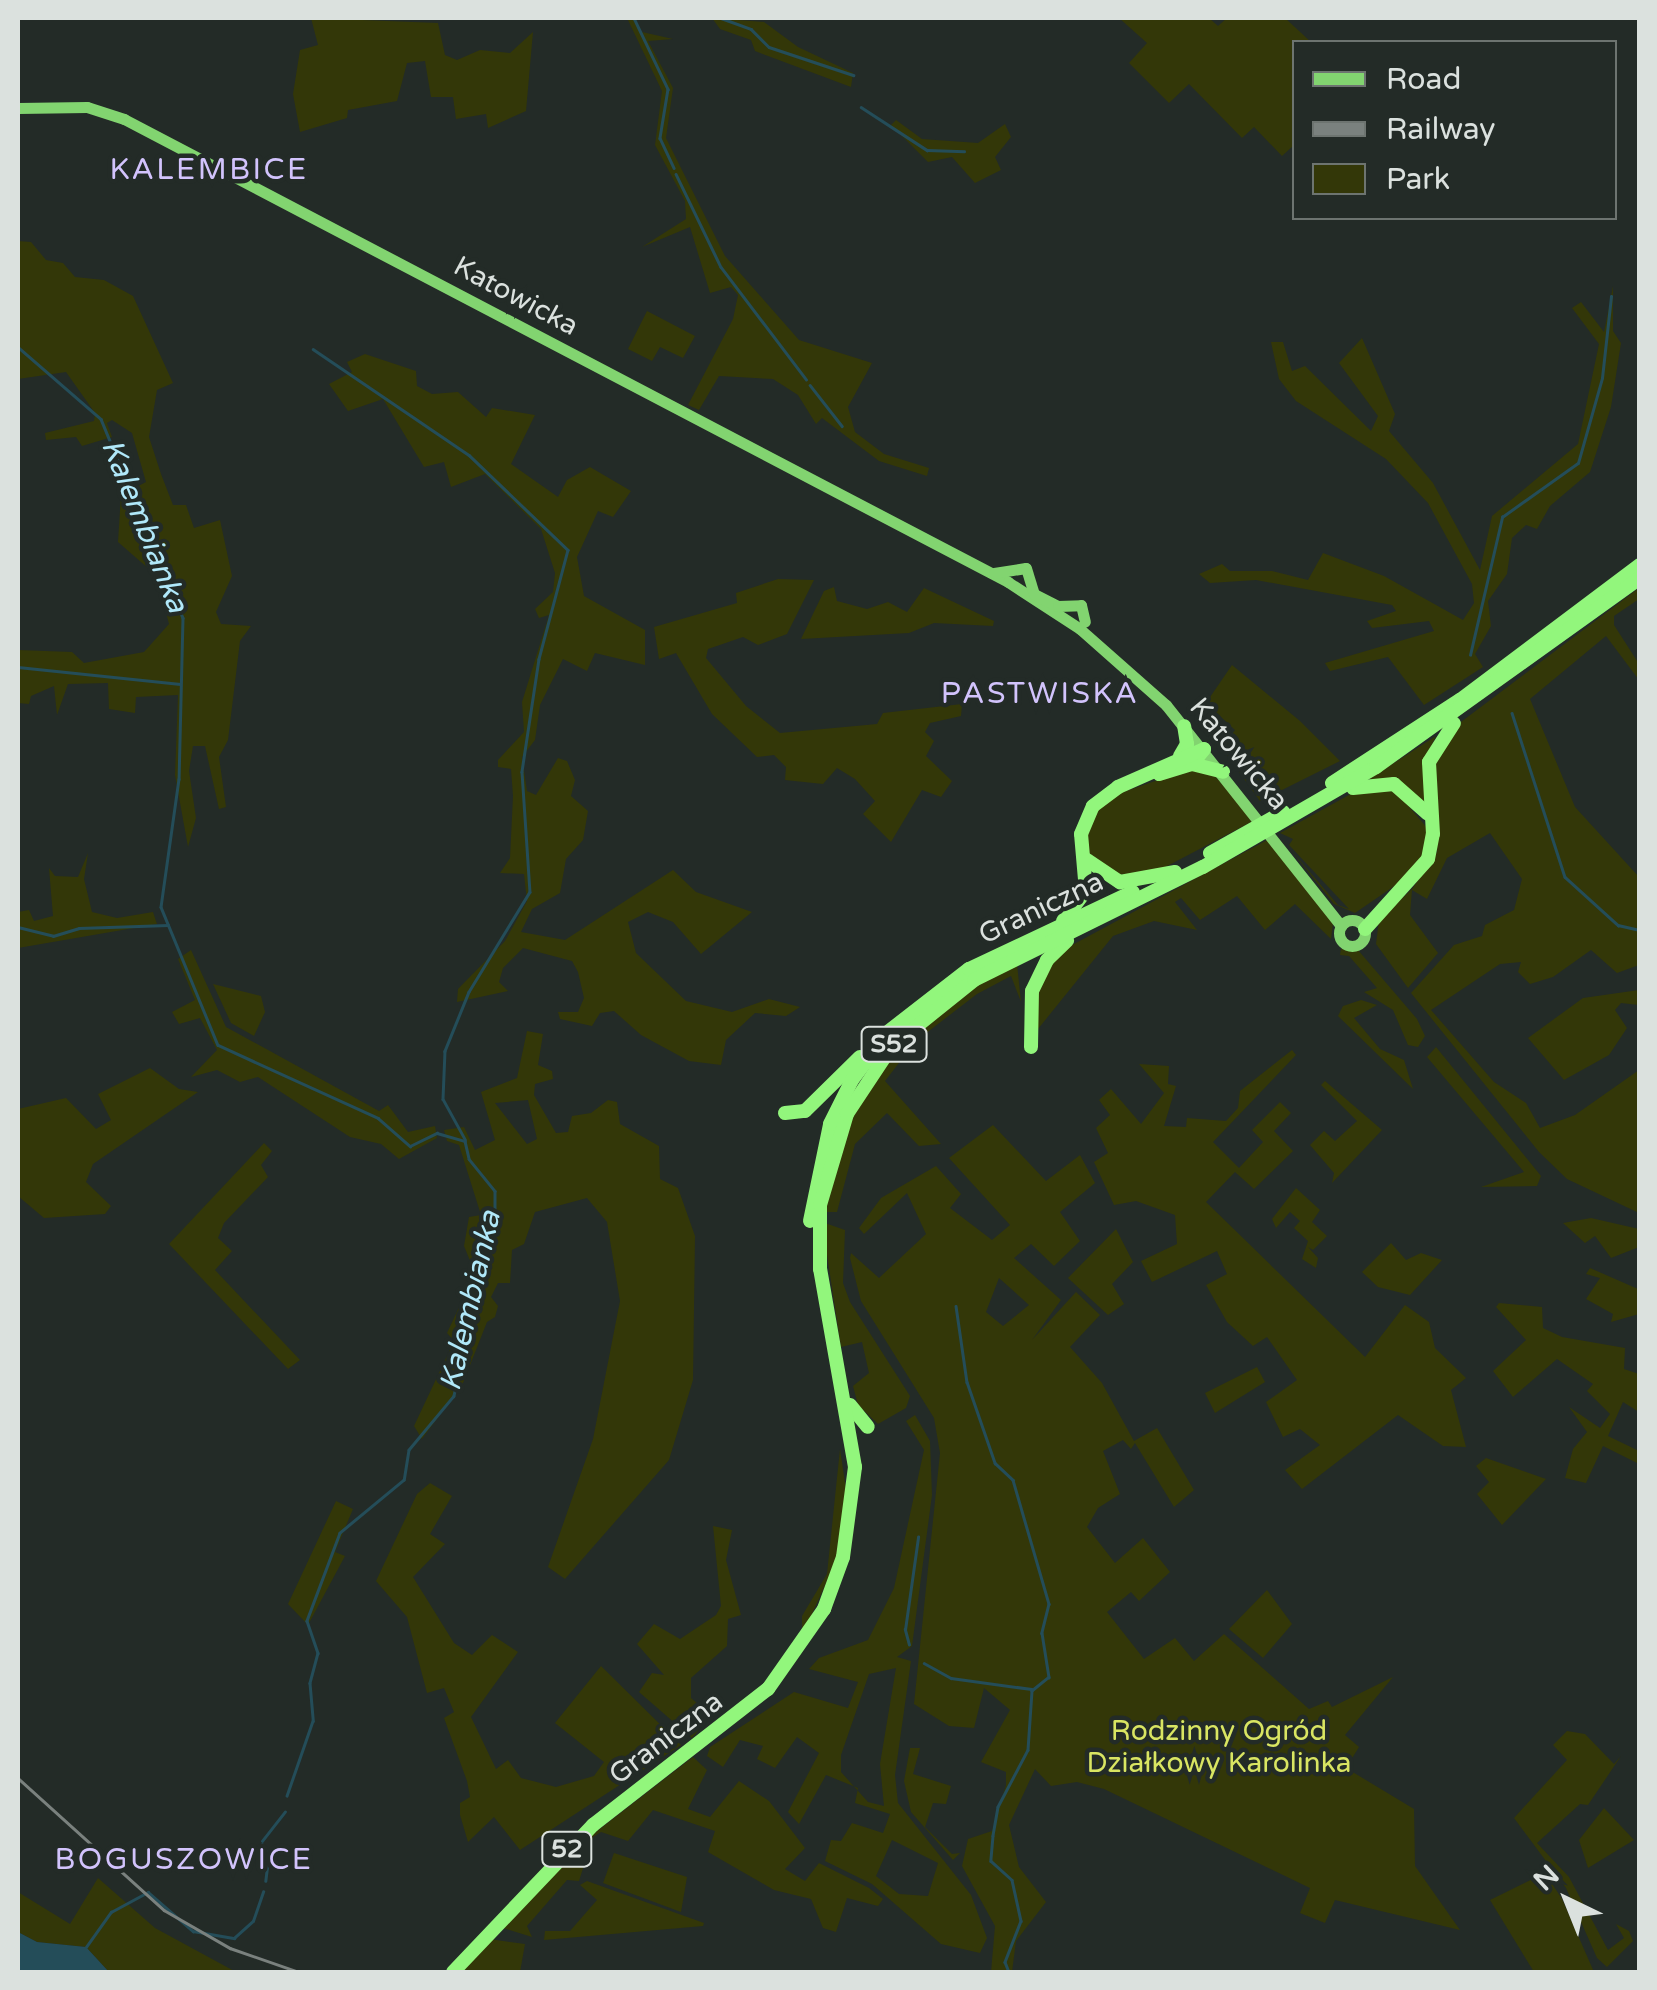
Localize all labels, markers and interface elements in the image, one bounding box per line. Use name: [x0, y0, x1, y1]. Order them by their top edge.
legend: [1292, 40, 1617, 220]
text: Road: [1386, 61, 1461, 98]
text: Railway: [1386, 111, 1495, 148]
district label: KALEMBICE: [109, 152, 309, 188]
text: Park: [1386, 161, 1450, 198]
street label: Katowicka: [448, 249, 584, 343]
water label: Kalembianka: [93, 434, 195, 618]
district label: PASTWISKA: [941, 676, 1139, 712]
street label: Katowicka: [1182, 691, 1296, 817]
street label: Graniczna: [973, 865, 1109, 951]
road number: S52: [859, 1024, 929, 1064]
water label: Kalembianka: [433, 1208, 509, 1394]
street label: Graniczna: [603, 1684, 729, 1792]
park label: Rodzinny Ogród Działkowy Karolinka: [1087, 1714, 1351, 1780]
road number: 52: [540, 1829, 594, 1869]
district label: BOGUSZOWICE: [55, 1842, 313, 1878]
north arrow: [1517, 1850, 1617, 1950]
text: N: [1527, 1858, 1566, 1898]

